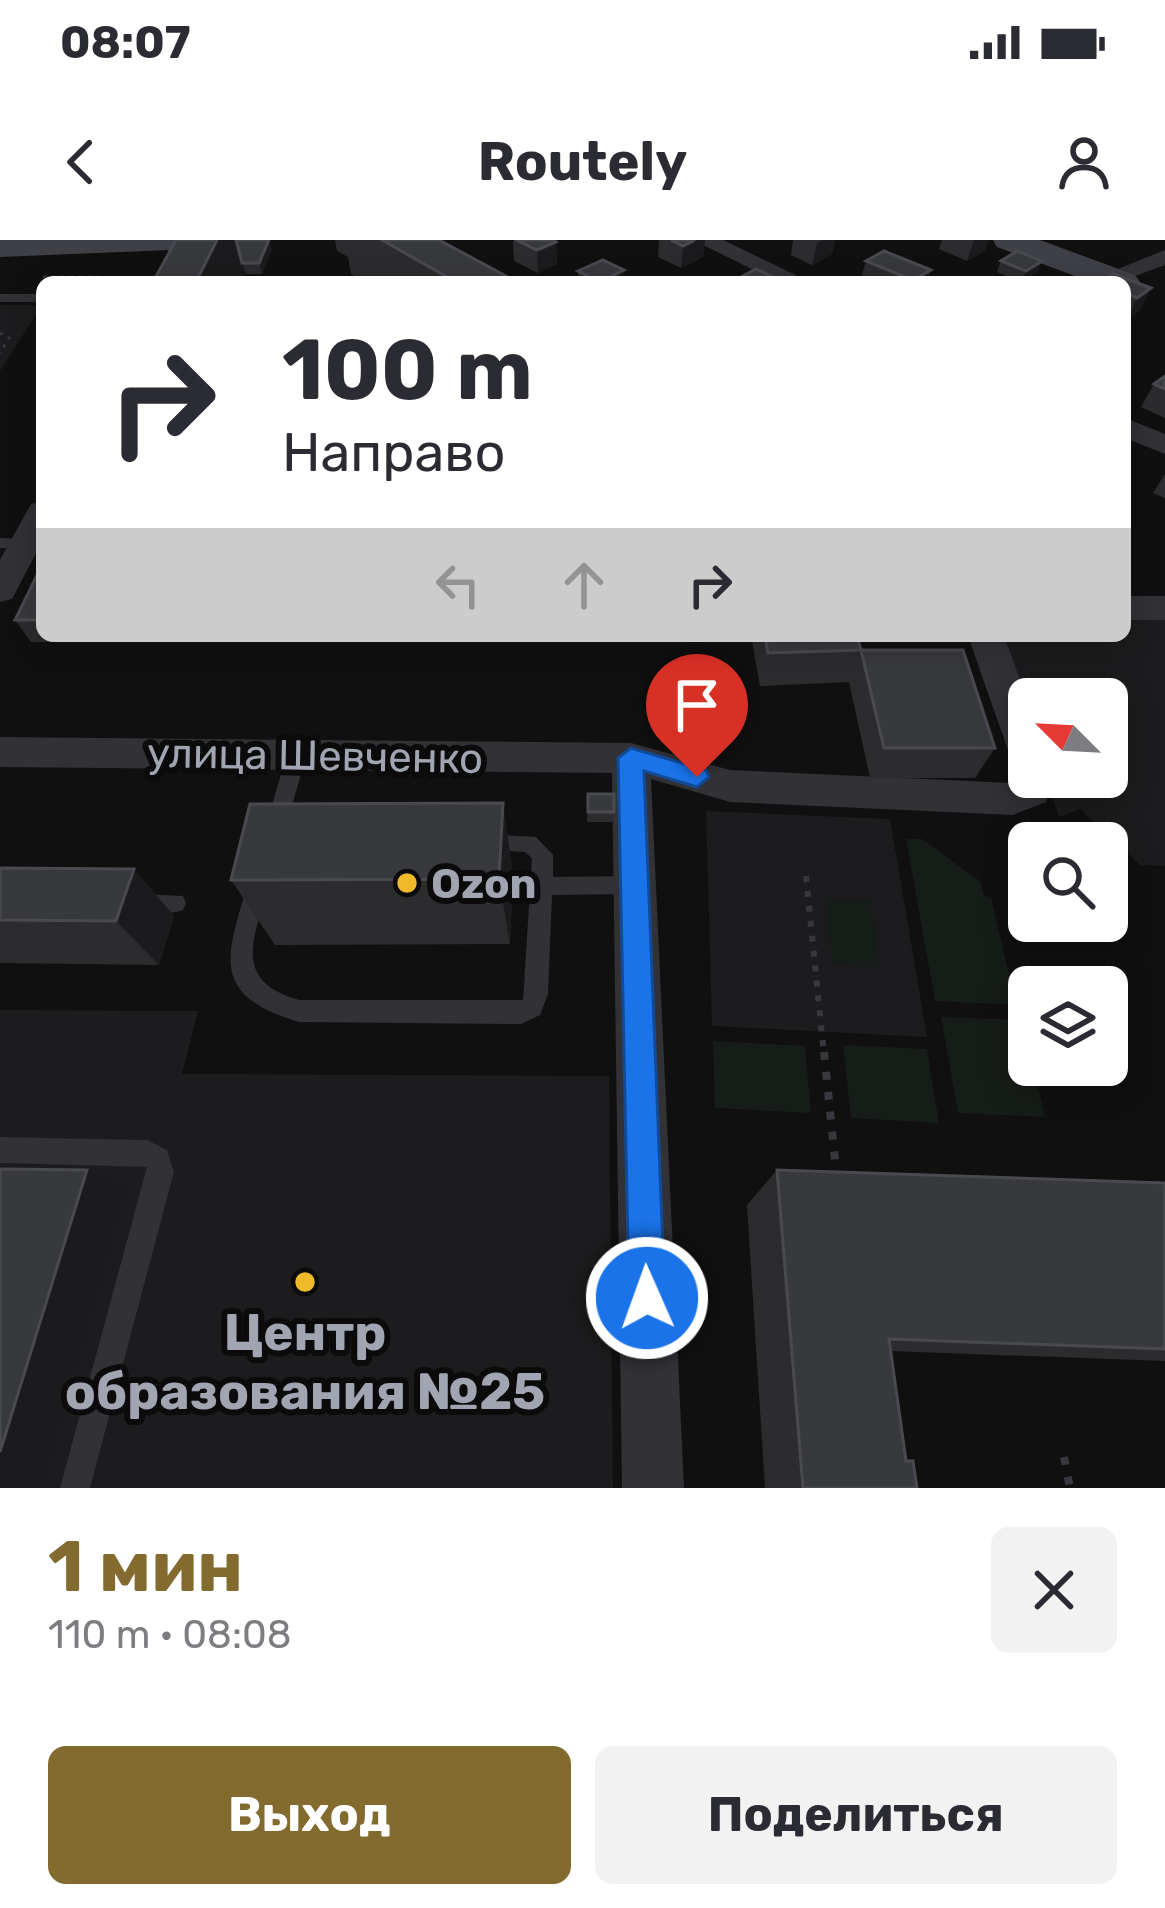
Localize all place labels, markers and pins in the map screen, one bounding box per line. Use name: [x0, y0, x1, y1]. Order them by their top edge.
pin: [646, 654, 748, 777]
place label: Ozon: [431, 859, 537, 909]
marker: Ozon: [394, 870, 420, 896]
marker: Центр образования №25: [292, 1269, 318, 1295]
place label: Центр образования №25: [65, 1302, 545, 1422]

